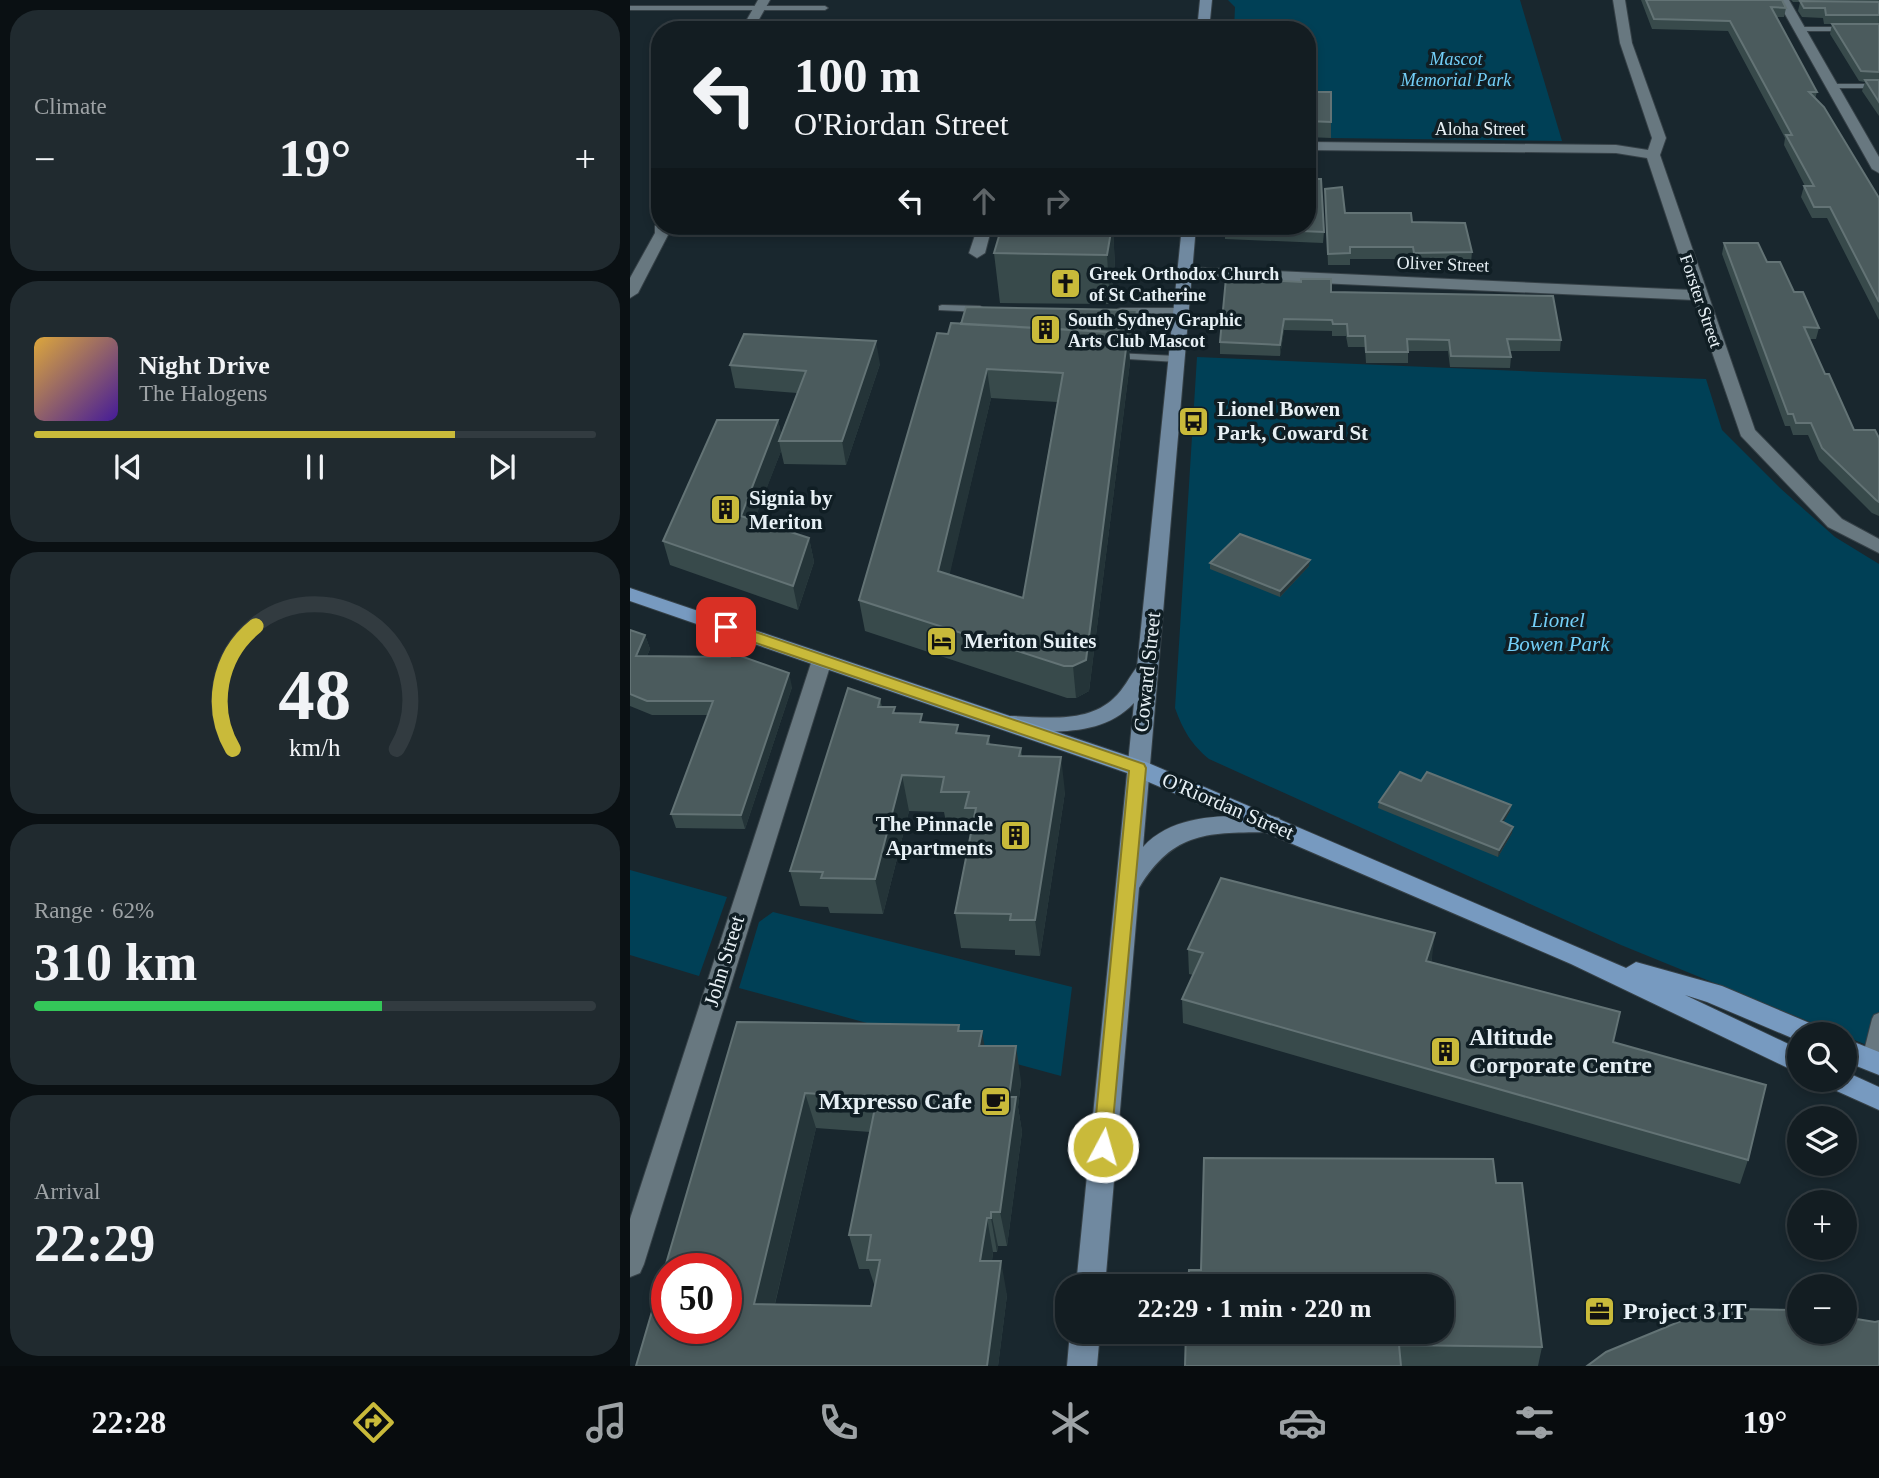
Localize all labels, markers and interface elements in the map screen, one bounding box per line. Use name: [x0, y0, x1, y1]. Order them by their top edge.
text: 100 m: [794, 48, 921, 103]
icon: left: [679, 49, 770, 140]
park label: Mascot Memorial Park: [1400, 49, 1512, 90]
text: Climate: [34, 94, 107, 119]
text: O'Riordan Street: [794, 106, 1009, 142]
street label: Aloha Street: [1435, 119, 1525, 139]
text: 19°: [279, 130, 351, 187]
text: −: [34, 138, 55, 180]
text: +: [575, 138, 596, 180]
icon: left: [892, 182, 930, 220]
icon: ahead: [965, 182, 1003, 220]
icon: right: [1038, 182, 1076, 220]
street label: Oliver Street: [1396, 252, 1490, 276]
street label: Forster Street: [1676, 252, 1726, 350]
place label: Greek Orthodox Church of St Catherine: [1089, 264, 1279, 305]
church icon: Greek Orthodox Church of St Catherine: [1049, 267, 1083, 301]
place label: South Sydney Graphic Arts Club Mascot: [1068, 310, 1242, 351]
building icon: South Sydney Graphic Arts Club Mascot: [1028, 313, 1062, 347]
text: Night Drive: [139, 351, 270, 380]
text: The Halogens: [139, 381, 267, 406]
place label: Lionel Bowen Park, Coward St: [1217, 397, 1368, 445]
bus stop icon: Lionel Bowen Park, Coward St: [1177, 404, 1211, 438]
icon: previous: [109, 448, 147, 486]
icon: pause: [296, 448, 334, 486]
icon: next: [483, 448, 521, 486]
place label: Signia by Meriton: [749, 486, 833, 534]
building icon: Signia by Meriton: [709, 493, 743, 527]
pin: [696, 597, 756, 657]
icon: arrive: [707, 608, 745, 646]
park label: Lionel Bowen Park: [1506, 608, 1610, 656]
street label: Coward Street: [1129, 611, 1165, 733]
hotel icon: Meriton Suites: [924, 624, 958, 658]
place label: Meriton Suites: [964, 629, 1096, 653]
text: 48: [279, 654, 351, 735]
text: km/h: [289, 734, 341, 761]
street label: O'Riordan Street: [1158, 767, 1298, 845]
place label: The Pinnacle Apartments: [876, 812, 993, 860]
building icon: The Pinnacle Apartments: [999, 819, 1033, 853]
text: Range · 62%: [34, 898, 154, 923]
street label: John Street: [699, 912, 749, 1009]
text: 310 km: [34, 934, 197, 991]
map controls: [1787, 1022, 1857, 1344]
button: search: [1787, 1022, 1857, 1092]
place label: Altitude Corporate Centre: [1469, 1024, 1652, 1078]
building icon: Altitude Corporate Centre: [1429, 1034, 1463, 1068]
cafe icon: Mxpresso Cafe: [978, 1084, 1012, 1118]
place label: Mxpresso Cafe: [818, 1088, 972, 1114]
button: layers: [1787, 1106, 1857, 1176]
position arrow: [1066, 1110, 1140, 1184]
text: Arrival: [34, 1179, 100, 1204]
button: +: [1787, 1190, 1857, 1260]
text: 22:29: [34, 1215, 155, 1272]
speed limit sign: 50: [651, 1253, 742, 1344]
button: −: [1787, 1274, 1857, 1344]
text: 22:29 · 1 min · 220 m: [1138, 1294, 1372, 1323]
office icon: Project 3 IT: [1583, 1294, 1617, 1328]
place label: Project 3 IT: [1623, 1298, 1747, 1324]
icon: directions: [349, 1398, 398, 1447]
icon: music: [582, 1398, 631, 1447]
icon: phone: [814, 1398, 863, 1447]
icon: climate: [1046, 1398, 1095, 1447]
icon: car: [1278, 1398, 1327, 1447]
icon: filters: [1510, 1398, 1559, 1447]
text: 22:28: [92, 1404, 166, 1440]
text: 19°: [1743, 1404, 1787, 1440]

